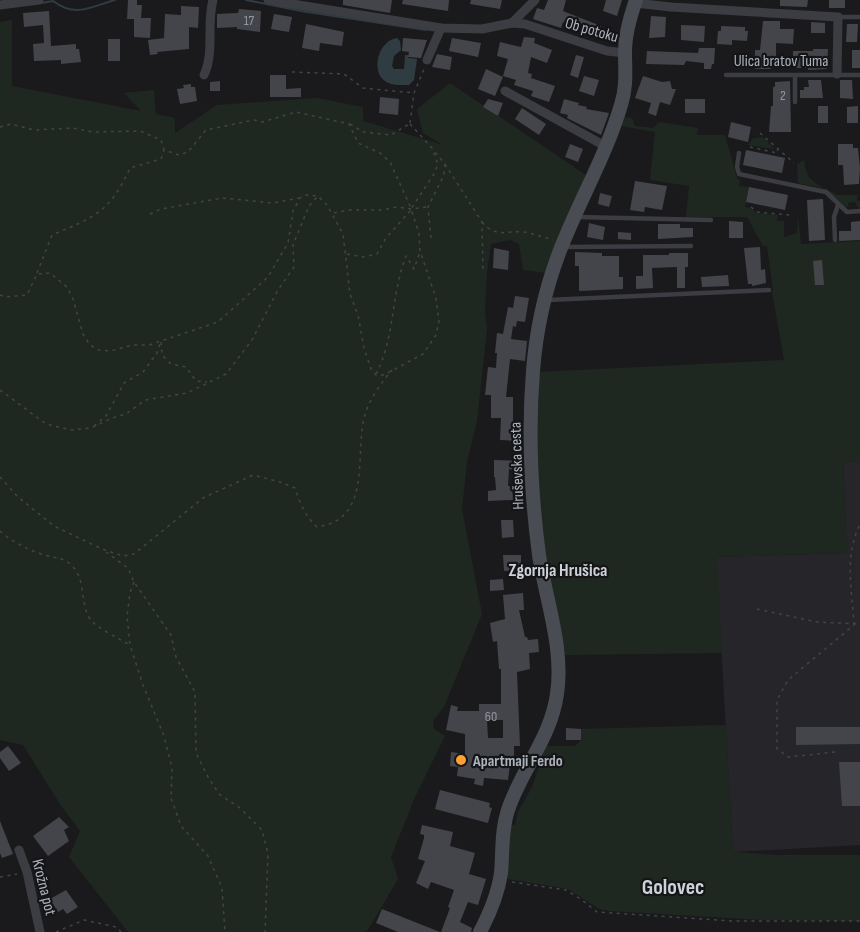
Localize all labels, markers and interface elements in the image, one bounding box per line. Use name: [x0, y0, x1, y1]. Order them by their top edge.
house number: 17: [244, 12, 255, 29]
street label: Ob potoku: [563, 14, 620, 47]
street label: Ulica bratov Tuma: [734, 52, 828, 71]
house number: 2: [780, 87, 786, 104]
street label: Hruševska cesta: [506, 422, 529, 510]
district label: Zgornja Hrušica: [509, 560, 607, 581]
house number: 60: [485, 708, 497, 725]
place label: Apartmaji Ferdo: [472, 752, 563, 771]
marker: Apartmaji Ferdo: [454, 753, 468, 767]
street label: Krožna pot: [27, 857, 60, 918]
district label: Golovec: [642, 874, 704, 901]

